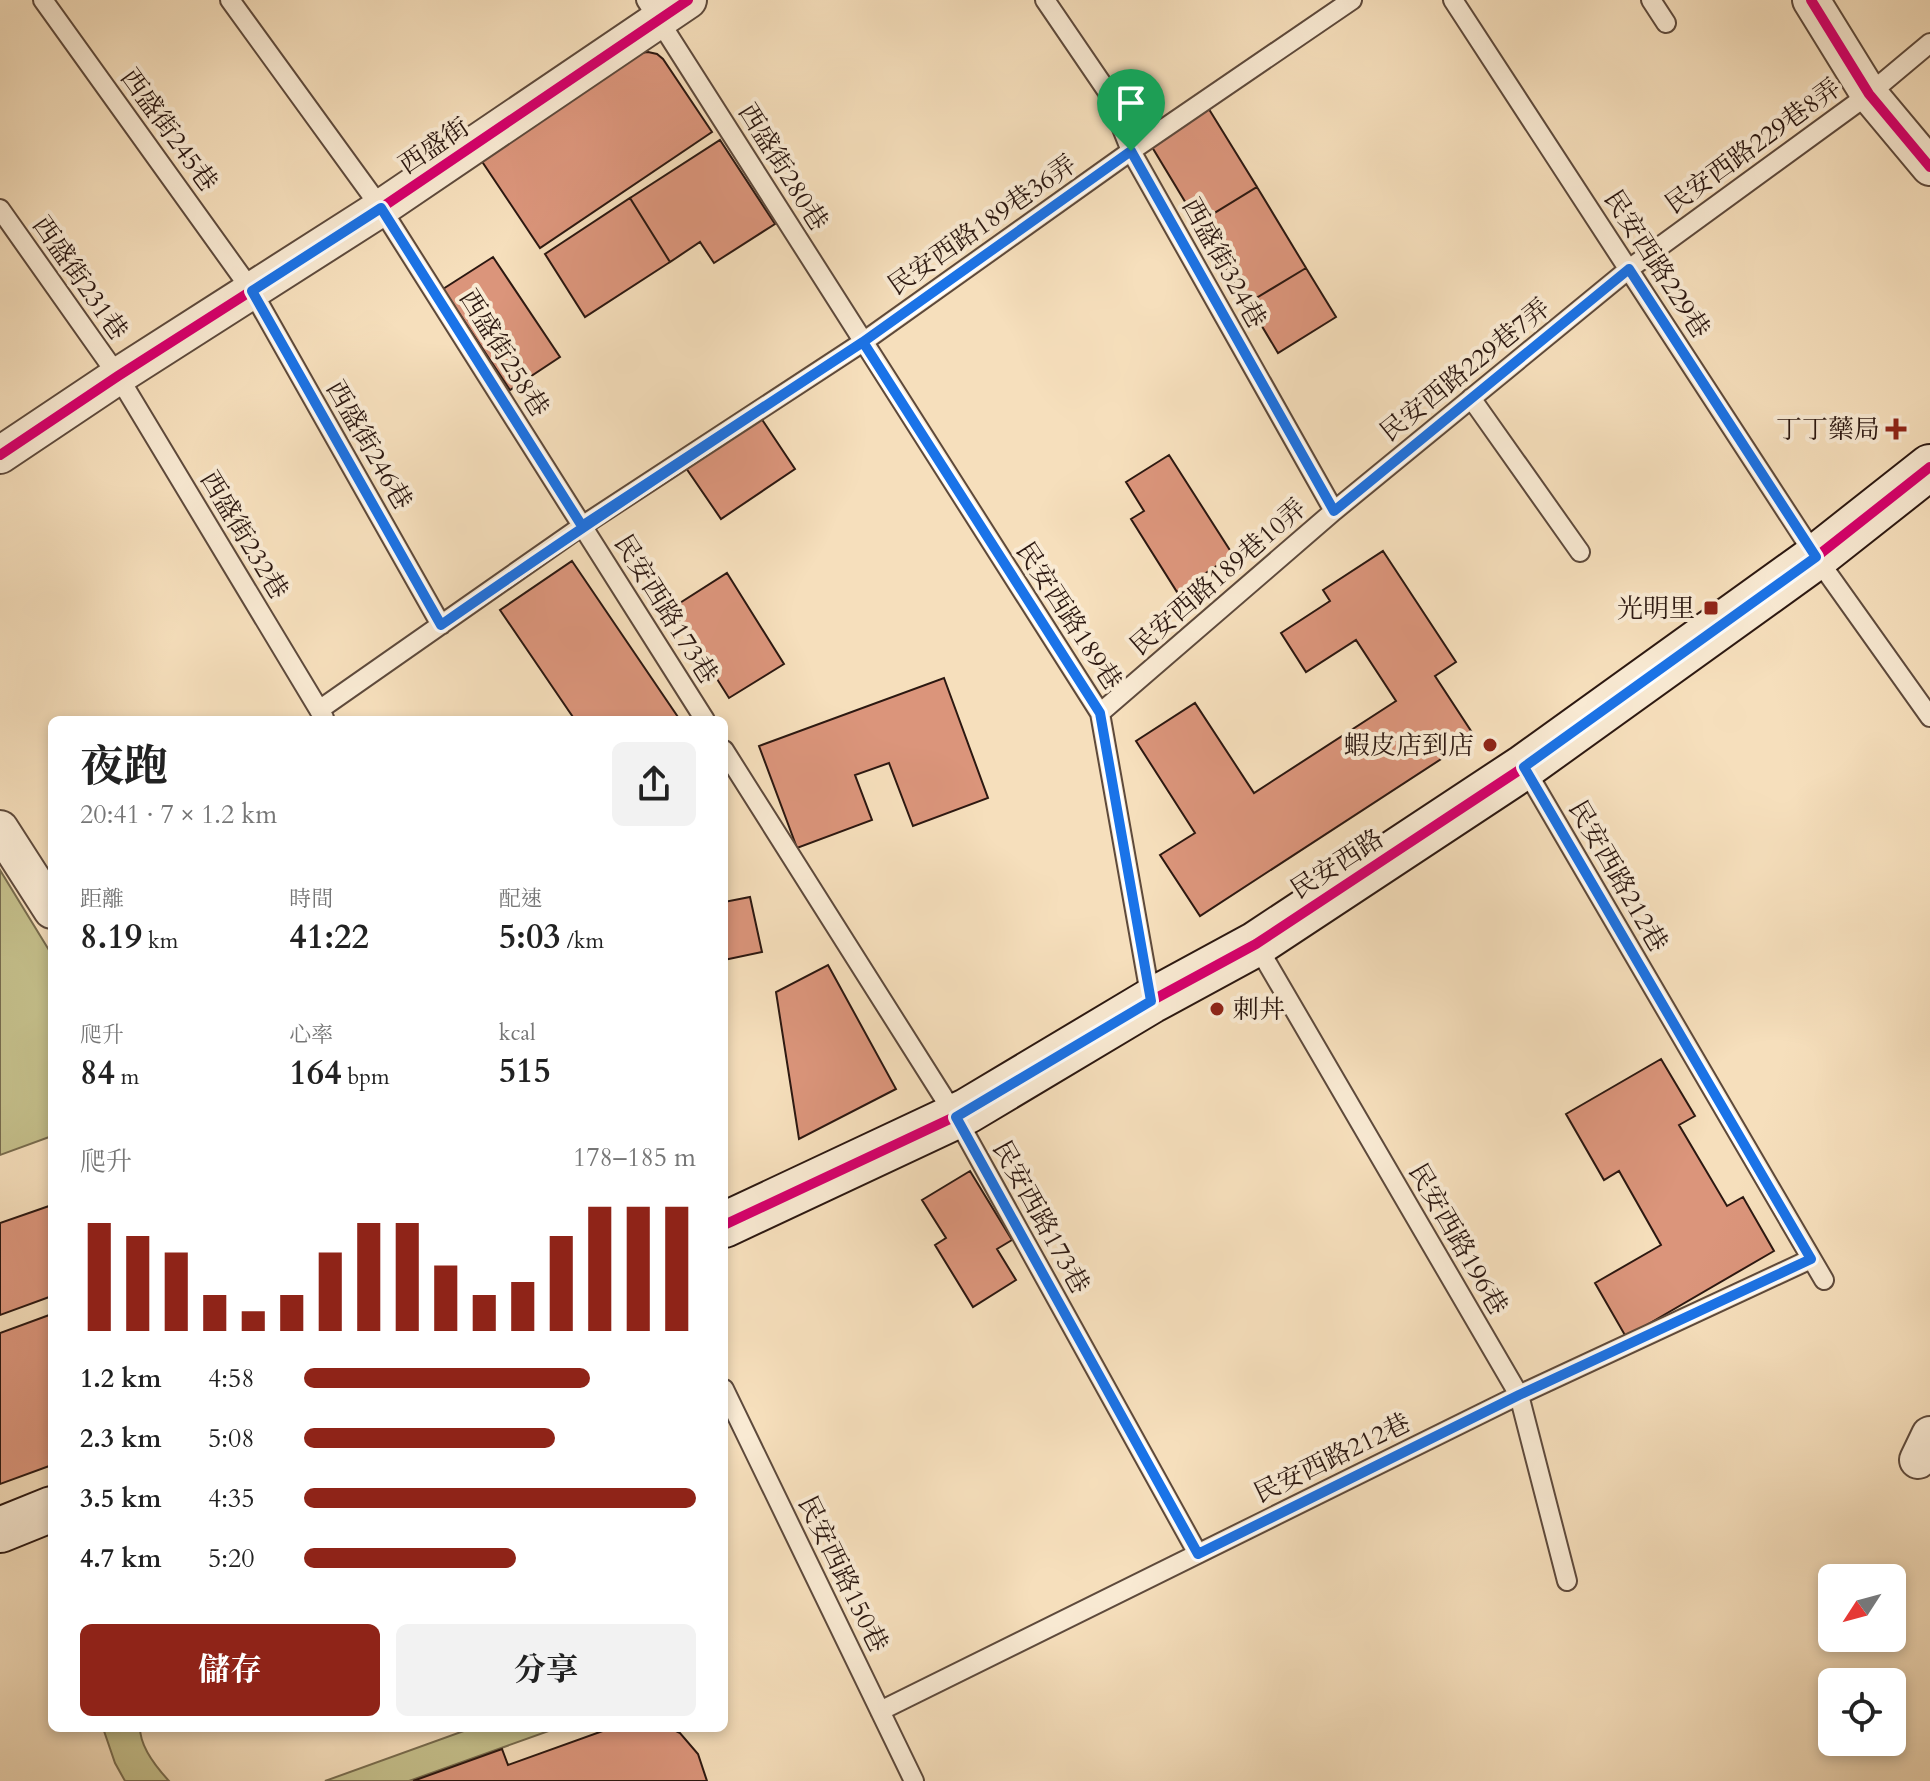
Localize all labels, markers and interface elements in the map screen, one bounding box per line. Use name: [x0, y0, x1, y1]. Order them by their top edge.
street label: 西盛街245巷: [113, 61, 225, 199]
pin: [1097, 69, 1165, 151]
street label: 民安西路229巷8弄: [1658, 70, 1848, 222]
icon: arrive: [1109, 81, 1153, 125]
street label: 西盛街280巷: [730, 97, 836, 237]
street label: 西盛街: [392, 110, 476, 182]
street label: 民安西路189巷36弄: [881, 147, 1083, 303]
street label: 民安西路229巷: [1596, 183, 1718, 345]
street label: 西盛街324巷: [1174, 192, 1274, 334]
street label: 西盛街231巷: [24, 209, 136, 347]
street label: 西盛街258巷: [451, 283, 557, 423]
street label: 民安西路229巷7弄: [1373, 291, 1557, 449]
street label: 西盛街246巷: [318, 374, 420, 516]
place label: 丁丁藥局: [1776, 412, 1880, 447]
marker: 丁丁藥局: [1887, 420, 1905, 438]
street label: 西盛街232巷: [192, 464, 296, 606]
street label: 民安西路189巷10弄: [1123, 491, 1313, 663]
street label: 民安西路173巷: [606, 528, 726, 690]
street label: 民安西路189巷: [1008, 535, 1130, 697]
place label: 光明里: [1617, 591, 1695, 626]
marker: 光明里: [1702, 599, 1720, 617]
place label: 蝦皮店到店: [1344, 728, 1474, 763]
marker: 蝦皮店到店: [1481, 736, 1499, 754]
text: 夜跑: [80, 737, 168, 797]
button: share: [612, 742, 696, 826]
street label: 民安西路212巷: [1560, 794, 1676, 958]
text: 20:41 · 7 × 1.2 km: [80, 797, 277, 832]
street label: 民安西路: [1284, 821, 1390, 907]
text: 距離: [80, 884, 124, 914]
text: 時間: [289, 884, 333, 914]
text: 配速: [499, 884, 543, 914]
text: 8.19: [80, 914, 142, 960]
text: 41:22: [289, 914, 369, 960]
text: 5:03: [499, 914, 561, 960]
text: km: [142, 926, 178, 956]
text: /km: [561, 926, 604, 956]
place label: 刺丼: [1233, 992, 1285, 1027]
marker: 刺丼: [1208, 1000, 1226, 1018]
text: kcal: [499, 1018, 536, 1048]
text: 爬升: [80, 1020, 124, 1050]
text: 心率: [289, 1020, 333, 1050]
text: 515: [499, 1048, 551, 1094]
text: 84: [80, 1050, 115, 1096]
text: 164: [289, 1050, 342, 1096]
text: m: [115, 1062, 139, 1092]
text: bpm: [342, 1062, 390, 1092]
street label: 民安西路173巷: [984, 1134, 1098, 1300]
text: 178–185 m: [573, 1140, 696, 1175]
text: 爬升: [80, 1144, 132, 1179]
street label: 民安西路196巷: [1400, 1157, 1516, 1321]
text: 1.2 km: [80, 1361, 161, 1396]
text: 4:58: [208, 1361, 255, 1396]
street label: 民安西路212巷: [1248, 1405, 1416, 1511]
text: 2.3 km: [80, 1421, 161, 1456]
text: 5:08: [208, 1421, 255, 1456]
text: 3.5 km: [80, 1481, 161, 1516]
text: 4:35: [208, 1481, 255, 1516]
street label: 民安西路150巷: [790, 1490, 896, 1658]
text: 4.7 km: [80, 1541, 161, 1576]
text: 5:20: [208, 1541, 255, 1576]
north arrow: [1818, 1564, 1906, 1652]
map controls: [1818, 1564, 1906, 1756]
button: 儲存: [80, 1624, 380, 1716]
button: 分享: [396, 1624, 696, 1716]
button: locate: [1818, 1668, 1906, 1756]

